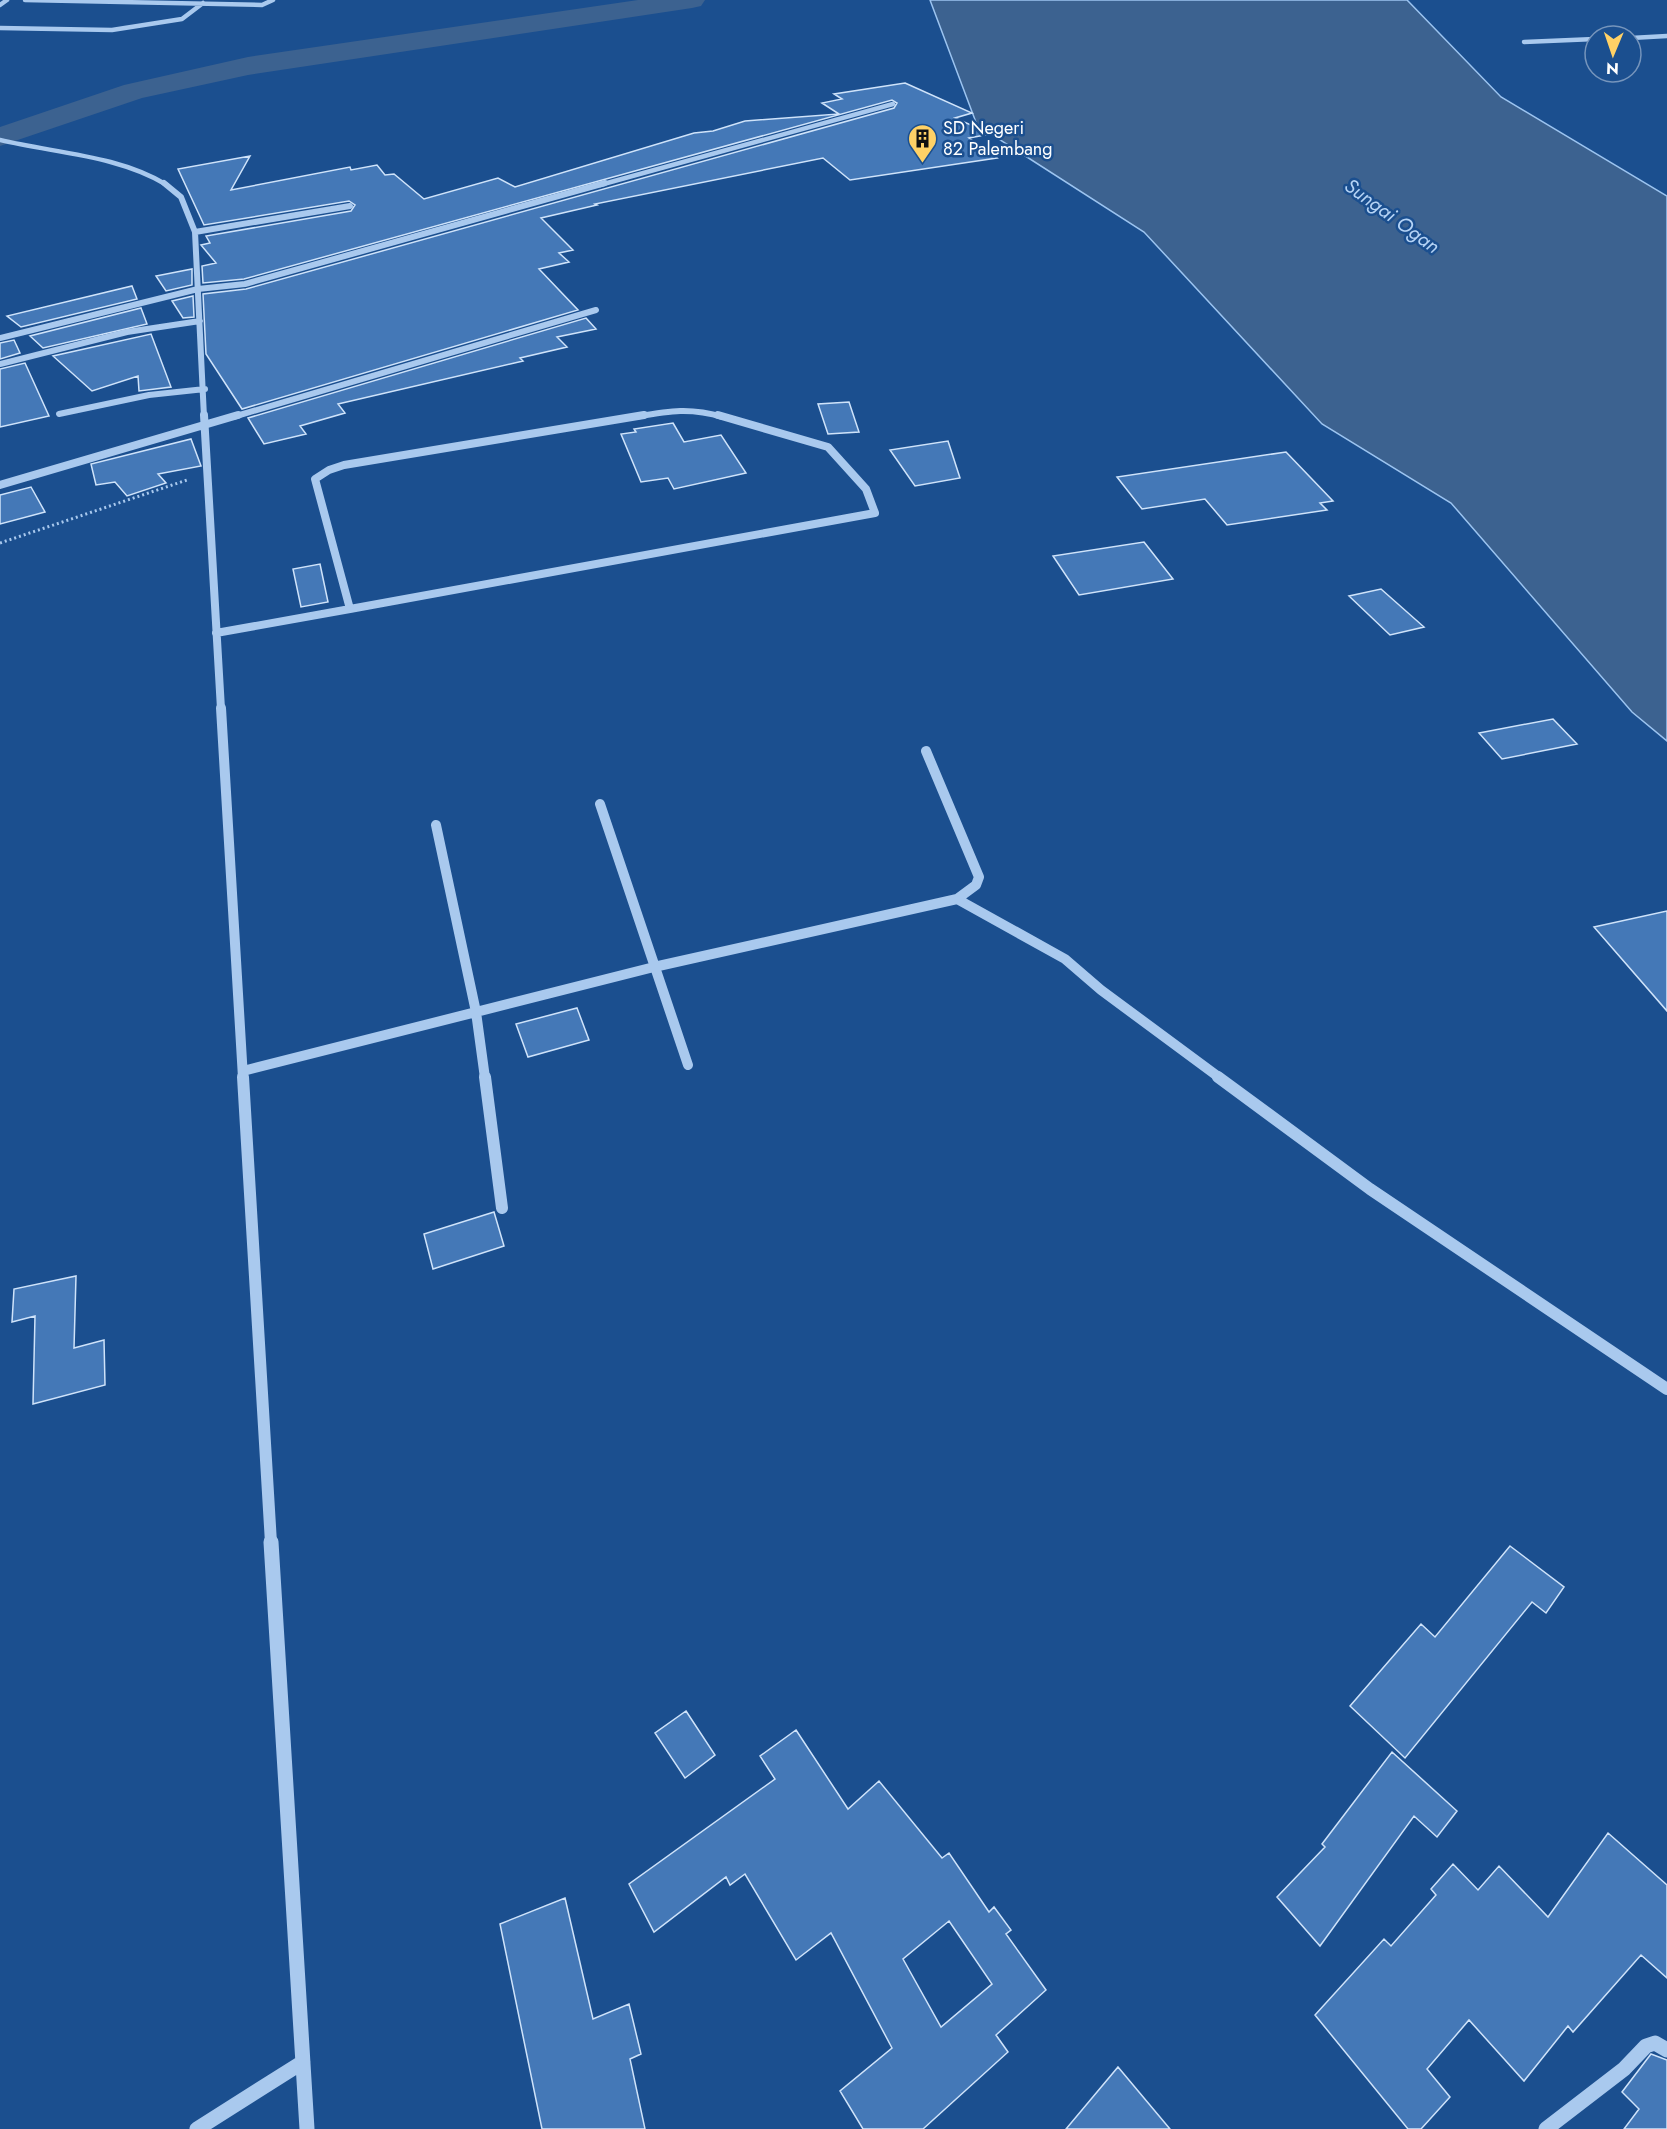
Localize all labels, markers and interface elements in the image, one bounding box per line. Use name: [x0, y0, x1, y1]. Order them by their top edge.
north arrow: [1583, 24, 1643, 84]
text: N: [1606, 57, 1619, 80]
place label: SD Negeri 82 Palembang: [943, 115, 1053, 162]
building icon: SD Negeri 82 Palembang: [906, 122, 938, 164]
water label: Sungai Ogan: [1338, 171, 1446, 261]

